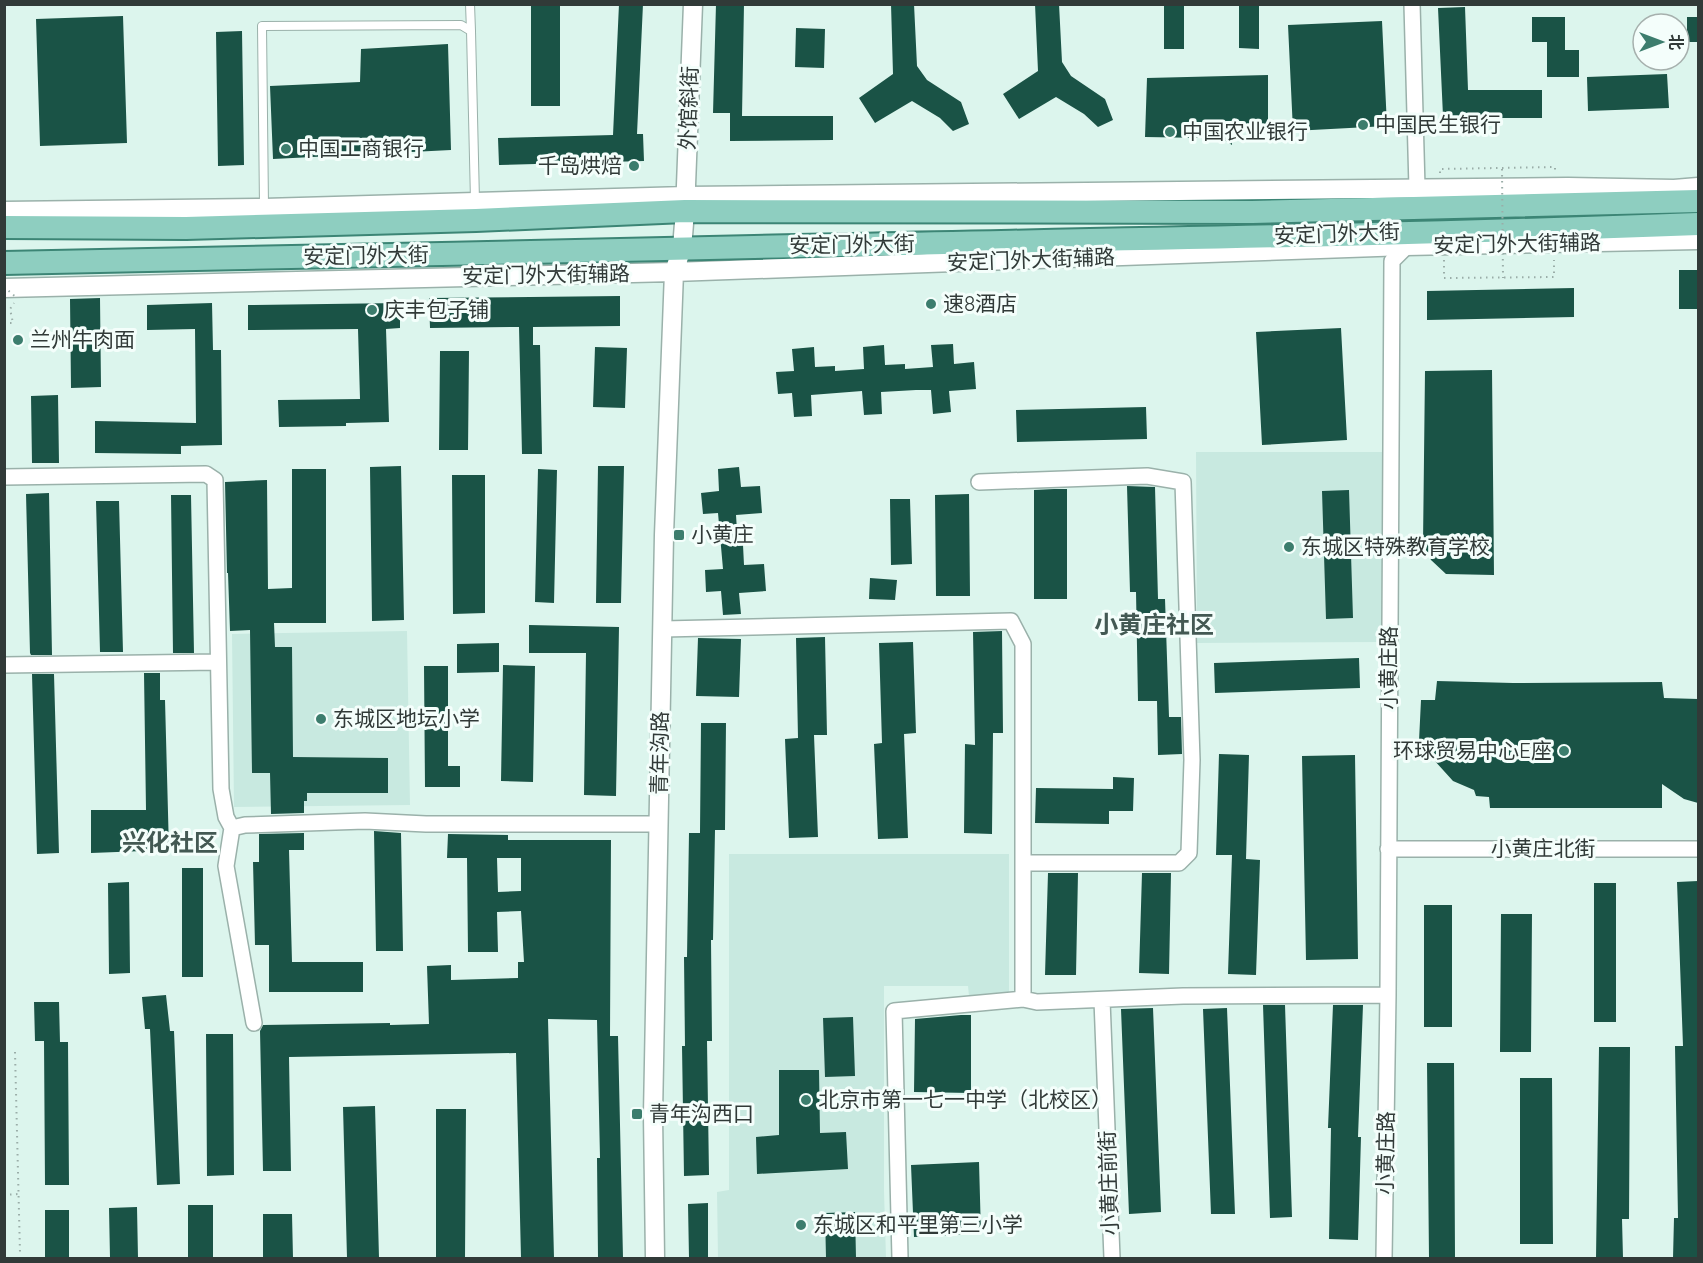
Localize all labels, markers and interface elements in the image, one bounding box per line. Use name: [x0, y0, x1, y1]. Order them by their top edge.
north arrow: [1631, 12, 1691, 72]
text: 北: [1666, 34, 1686, 50]
street label: 外馆斜街: [674, 66, 702, 150]
place label: 中国民生银行: [1375, 111, 1501, 137]
place label: 中国农业银行: [1182, 118, 1308, 144]
marker: 中国民生银行: [1356, 118, 1370, 132]
marker: 中国农业银行: [1163, 125, 1177, 139]
place label: 中国工商银行: [298, 135, 424, 161]
marker: 中国工商银行: [279, 142, 293, 156]
place label: 千岛烘焙: [538, 152, 622, 178]
marker: 千岛烘焙: [627, 159, 641, 173]
street label: 安定门外大街: [1274, 218, 1400, 248]
street label: 安定门外大街辅路: [1433, 229, 1601, 257]
street label: 安定门外大街: [789, 230, 915, 258]
street label: 安定门外大街: [303, 241, 429, 269]
street label: 安定门外大街辅路: [947, 243, 1115, 275]
street label: 安定门外大街辅路: [462, 260, 630, 288]
place label: 速8酒店: [943, 290, 1017, 316]
place label: 庆丰包子铺: [384, 296, 489, 322]
marker: 速8酒店: [924, 297, 938, 311]
marker: 庆丰包子铺: [365, 303, 379, 317]
place label: 兰州牛肉面: [30, 326, 135, 352]
marker: 兰州牛肉面: [11, 333, 25, 347]
place label: 小黄庄: [691, 521, 754, 547]
marker: 小黄庄: [672, 528, 686, 542]
place label: 东城区特殊教育学校: [1301, 533, 1490, 559]
marker: 东城区特殊教育学校: [1282, 540, 1296, 554]
district label: 小黄庄社区: [1094, 609, 1214, 639]
street label: 小黄庄路: [1375, 626, 1401, 710]
place label: 东城区地坛小学: [333, 705, 480, 731]
street label: 青年沟路: [645, 711, 673, 795]
marker: 东城区地坛小学: [314, 712, 328, 726]
place label: 环球贸易中心E座: [1393, 737, 1552, 763]
marker: 环球贸易中心E座: [1557, 744, 1571, 758]
district label: 兴化社区: [122, 827, 218, 857]
street label: 小黄庄北街: [1491, 835, 1596, 861]
place label: 北京市第一七一中学（北校区）: [818, 1086, 1112, 1112]
marker: 北京市第一七一中学（北校区）: [799, 1093, 813, 1107]
place label: 青年沟西口: [649, 1100, 754, 1126]
marker: 青年沟西口: [630, 1107, 644, 1121]
street label: 小黄庄路: [1371, 1111, 1399, 1195]
street label: 小黄庄前街: [1093, 1130, 1123, 1236]
place label: 东城区和平里第三小学: [813, 1211, 1023, 1237]
marker: 东城区和平里第三小学: [794, 1218, 808, 1232]

